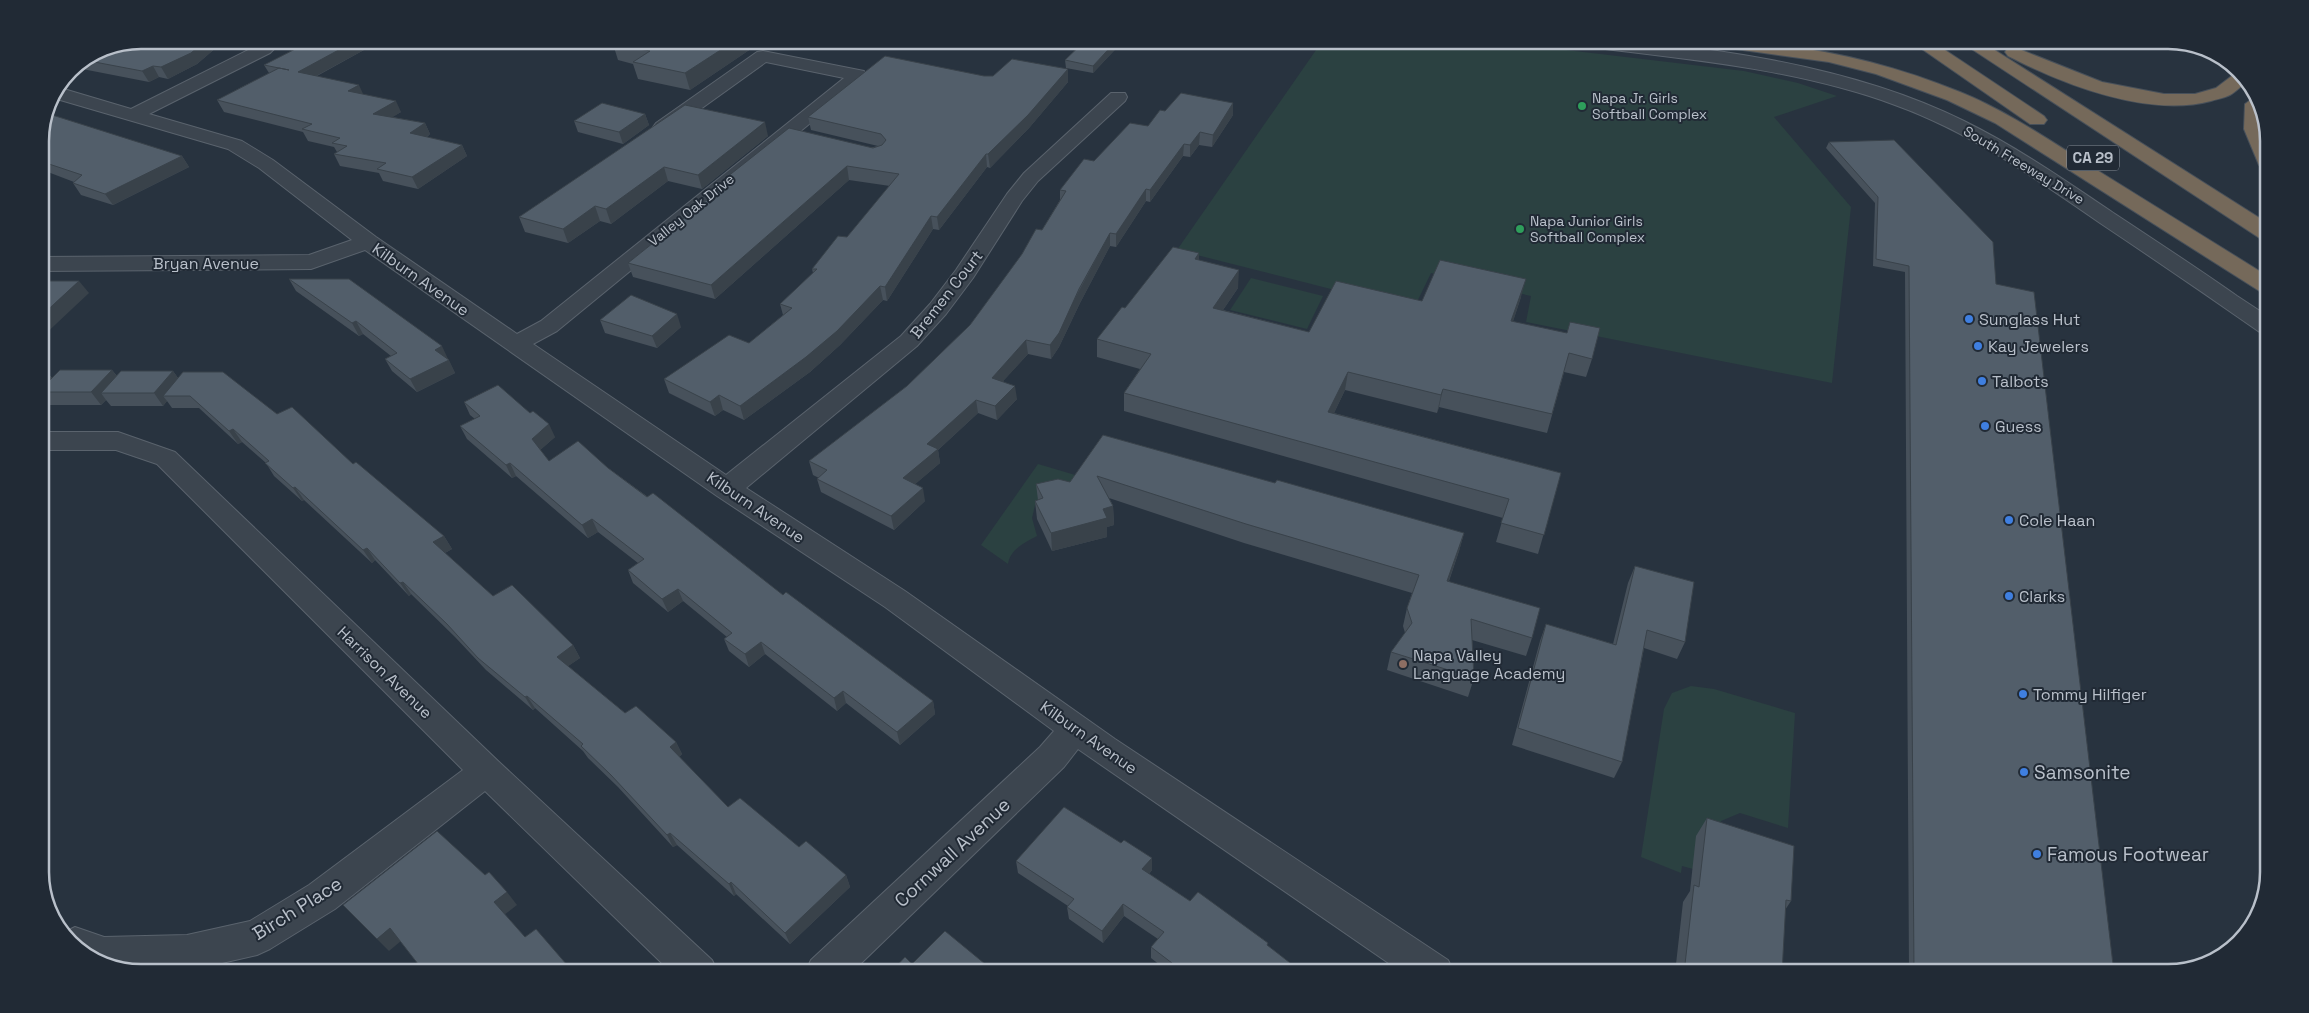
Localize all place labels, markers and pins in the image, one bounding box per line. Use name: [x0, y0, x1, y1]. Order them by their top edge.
place label: Napa Jr. Girls Softball Complex: [1592, 89, 1707, 123]
marker: Napa Jr. Girls Softball Complex: [1576, 100, 1588, 112]
place label: Napa Junior Girls Softball Complex: [1530, 212, 1645, 246]
marker: Napa Junior Girls Softball Complex: [1514, 223, 1526, 235]
place label: Sunglass Hut: [1979, 309, 2080, 330]
marker: Sunglass Hut: [1963, 313, 1975, 325]
place label: Kay Jewelers: [1988, 336, 2089, 357]
marker: Kay Jewelers: [1972, 340, 1984, 352]
place label: Talbots: [1992, 371, 2049, 392]
marker: Talbots: [1976, 375, 1988, 387]
place label: Guess: [1995, 416, 2042, 437]
marker: Guess: [1979, 420, 1991, 432]
place label: Cole Haan: [2019, 510, 2095, 531]
marker: Cole Haan: [2003, 514, 2015, 526]
place label: Clarks: [2019, 586, 2065, 607]
marker: Clarks: [2003, 590, 2015, 602]
place label: Napa Valley Language Academy: [1413, 645, 1565, 684]
marker: Napa Valley Language Academy: [1397, 658, 1409, 670]
place label: Tommy Hilfiger: [2033, 684, 2147, 705]
marker: Tommy Hilfiger: [2017, 688, 2029, 700]
place label: Samsonite: [2034, 760, 2131, 785]
marker: Samsonite: [2018, 766, 2030, 778]
place label: Famous Footwear: [2047, 842, 2209, 867]
marker: Famous Footwear: [2031, 848, 2043, 860]

